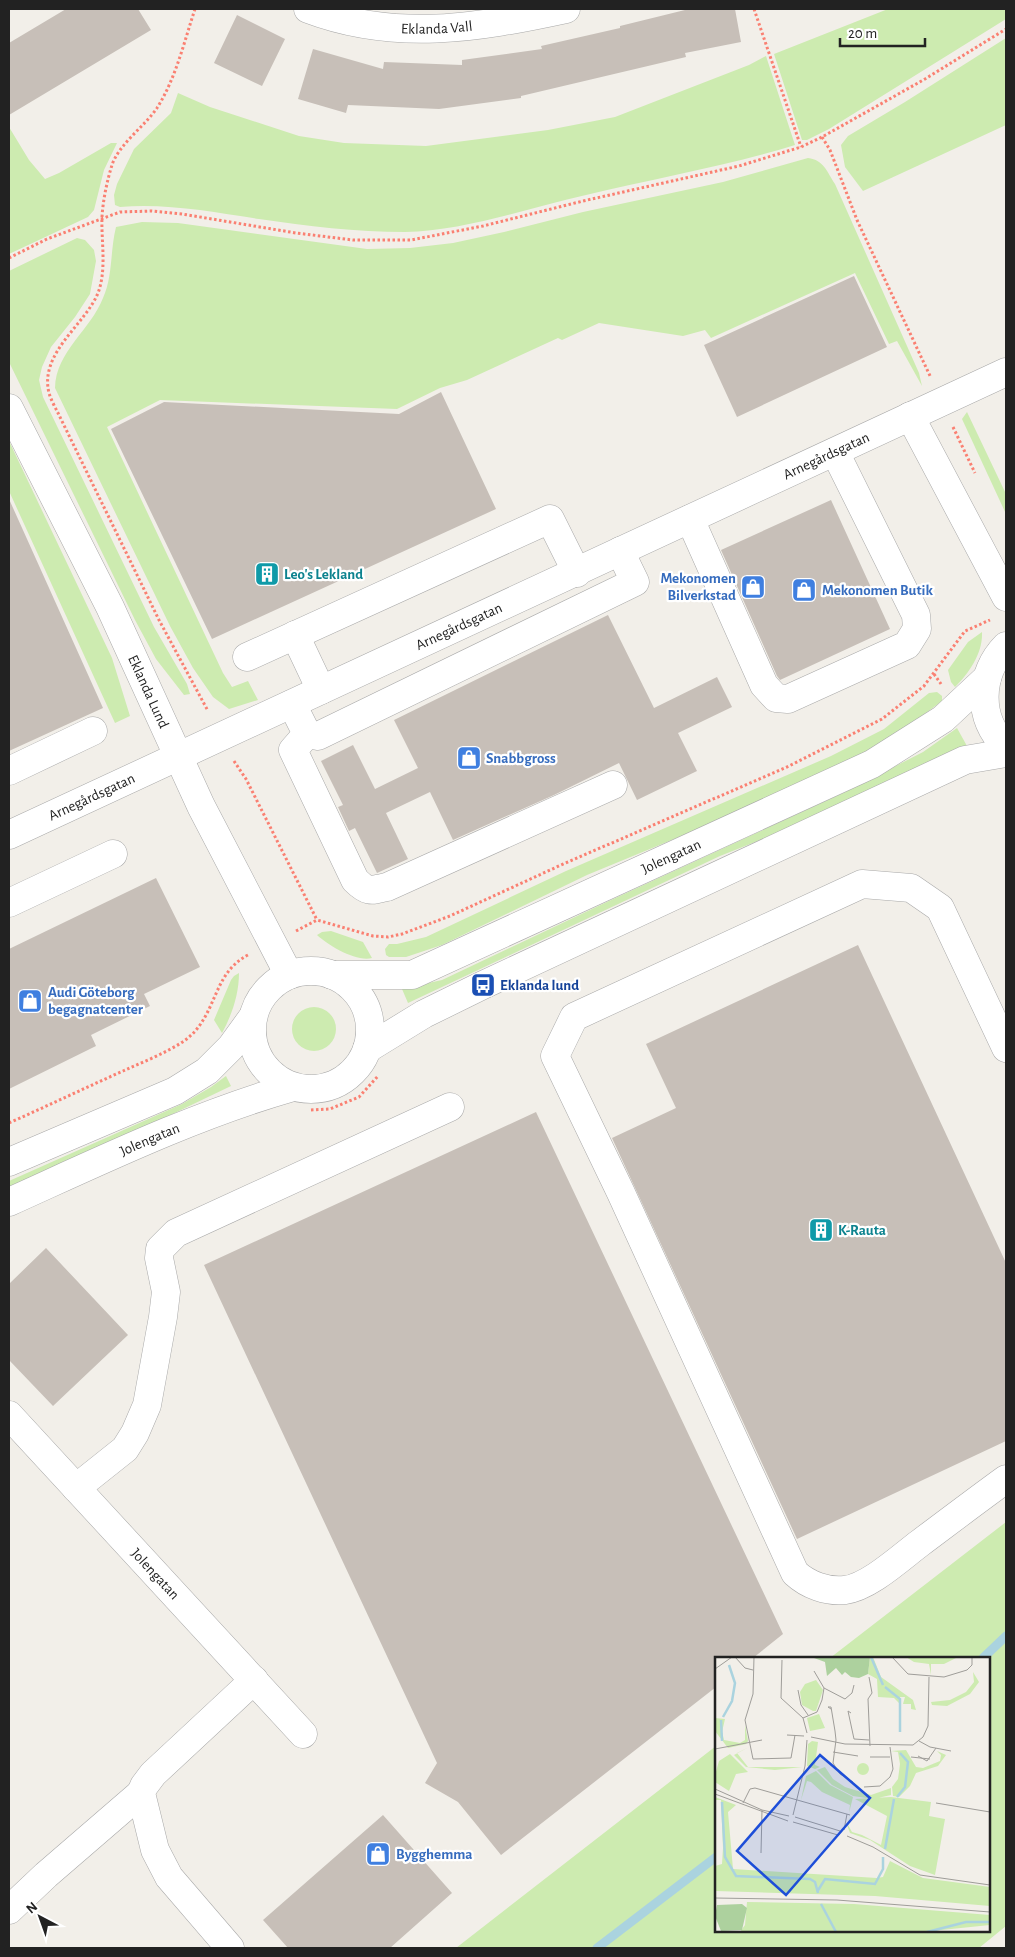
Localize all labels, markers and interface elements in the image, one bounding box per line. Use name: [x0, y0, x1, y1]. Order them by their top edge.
scale bar: [840, 15, 925, 47]
street label: Eklanda Vall: [401, 19, 473, 37]
text: 20 m: [848, 26, 877, 41]
street label: Arnegårdsgatan: [781, 429, 872, 482]
building icon: Leo's Lekland: [254, 561, 280, 587]
place label: Leo's Lekland: [284, 567, 363, 582]
place label: Mekonomen Bilverkstad: [660, 571, 736, 603]
shop icon: Mekonomen Bilverkstad: [740, 574, 766, 600]
shop icon: Mekonomen Butik: [791, 577, 817, 603]
place label: Mekonomen Butik: [822, 583, 933, 598]
street label: Arnegårdsgatan: [414, 600, 505, 653]
street label: Eklanda Lund: [125, 653, 171, 731]
shop icon: Snabbgross: [456, 745, 482, 771]
place label: Snabbgross: [486, 751, 556, 766]
street label: Arnegårdsgatan: [46, 771, 137, 824]
street label: Jolengatan: [639, 837, 703, 877]
bus stop icon: Eklanda lund: [470, 972, 496, 998]
place label: Eklanda lund: [500, 978, 579, 993]
place label: Audi Göteborg begagnatcenter: [48, 985, 144, 1017]
shop icon: Audi Göteborg begagnatcenter: [17, 988, 43, 1014]
street label: Jolengatan: [118, 1120, 182, 1159]
building icon: K-Rauta: [808, 1217, 834, 1243]
place label: K-Rauta: [838, 1223, 886, 1238]
street label: Jolengatan: [128, 1546, 182, 1603]
inset map: [715, 1657, 990, 1932]
shop icon: Bygghemma: [365, 1841, 391, 1867]
place label: Bygghemma: [396, 1847, 473, 1862]
north arrow: [15, 1892, 65, 1942]
text: N: [24, 1899, 40, 1916]

